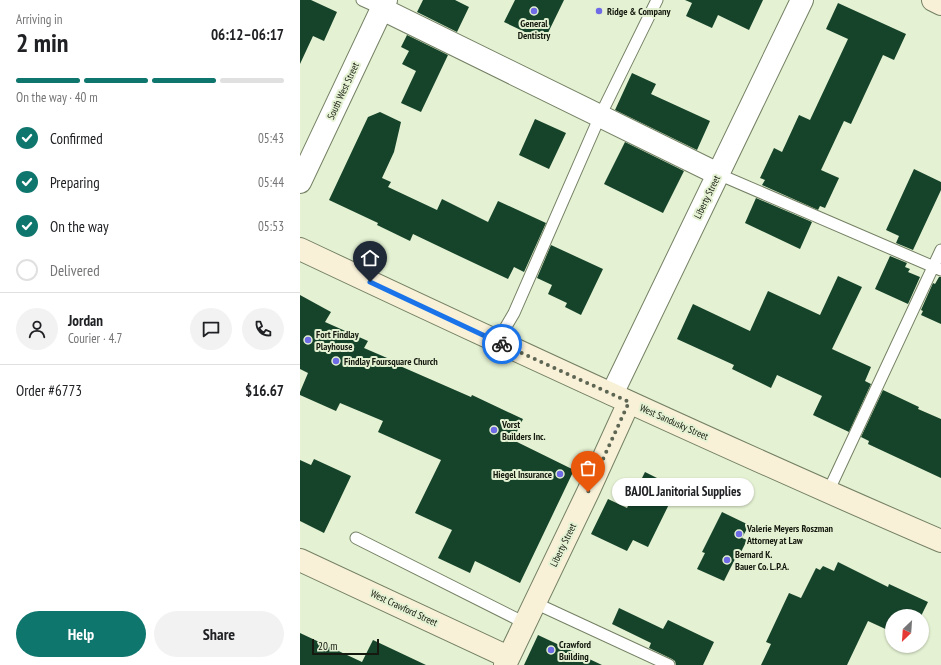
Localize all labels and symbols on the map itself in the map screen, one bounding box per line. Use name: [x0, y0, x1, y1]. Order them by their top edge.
place label: Ridge & Company: [607, 5, 672, 18]
marker: General Dentistry: [529, 6, 539, 16]
marker: Ridge & Company: [594, 6, 604, 16]
place label: General Dentistry: [518, 17, 551, 42]
street label: South West Street: [324, 60, 362, 122]
street label: Liberty Street: [691, 173, 723, 221]
pin: [353, 241, 387, 282]
courier: [482, 324, 522, 364]
place label: Fort Findlay Playhouse: [316, 328, 360, 353]
marker: Fort Findlay Playhouse: [303, 335, 313, 345]
place label: Findlay Foursquare Church: [344, 355, 438, 368]
marker: Findlay Foursquare Church: [331, 356, 341, 366]
street label: West Sandusky Street: [638, 401, 710, 443]
place label: Vorst Builders Inc.: [501, 418, 546, 443]
marker: Vorst Builders Inc.: [489, 425, 499, 435]
pin: [571, 451, 605, 492]
place label: Hiegel Insurance: [493, 468, 552, 481]
marker: Hiegel Insurance: [555, 469, 565, 479]
callout: BAJOL Janitorial Supplies: [612, 478, 754, 506]
street label: Liberty Street: [547, 521, 579, 569]
place label: Valerie Meyers Roszman Attorney at Law: [746, 522, 834, 547]
marker: Valerie Meyers Roszman Attorney at Law: [734, 529, 744, 539]
place label: Bernard K. Bauer Co. L.P.A.: [735, 548, 789, 573]
marker: Bernard K. Bauer Co. L.P.A.: [722, 555, 732, 565]
street label: West Crawford Street: [368, 587, 440, 629]
north arrow: [885, 609, 929, 653]
scale bar: [312, 637, 379, 656]
place label: Crawford Building: [559, 638, 592, 663]
marker: Crawford Building: [546, 645, 556, 655]

